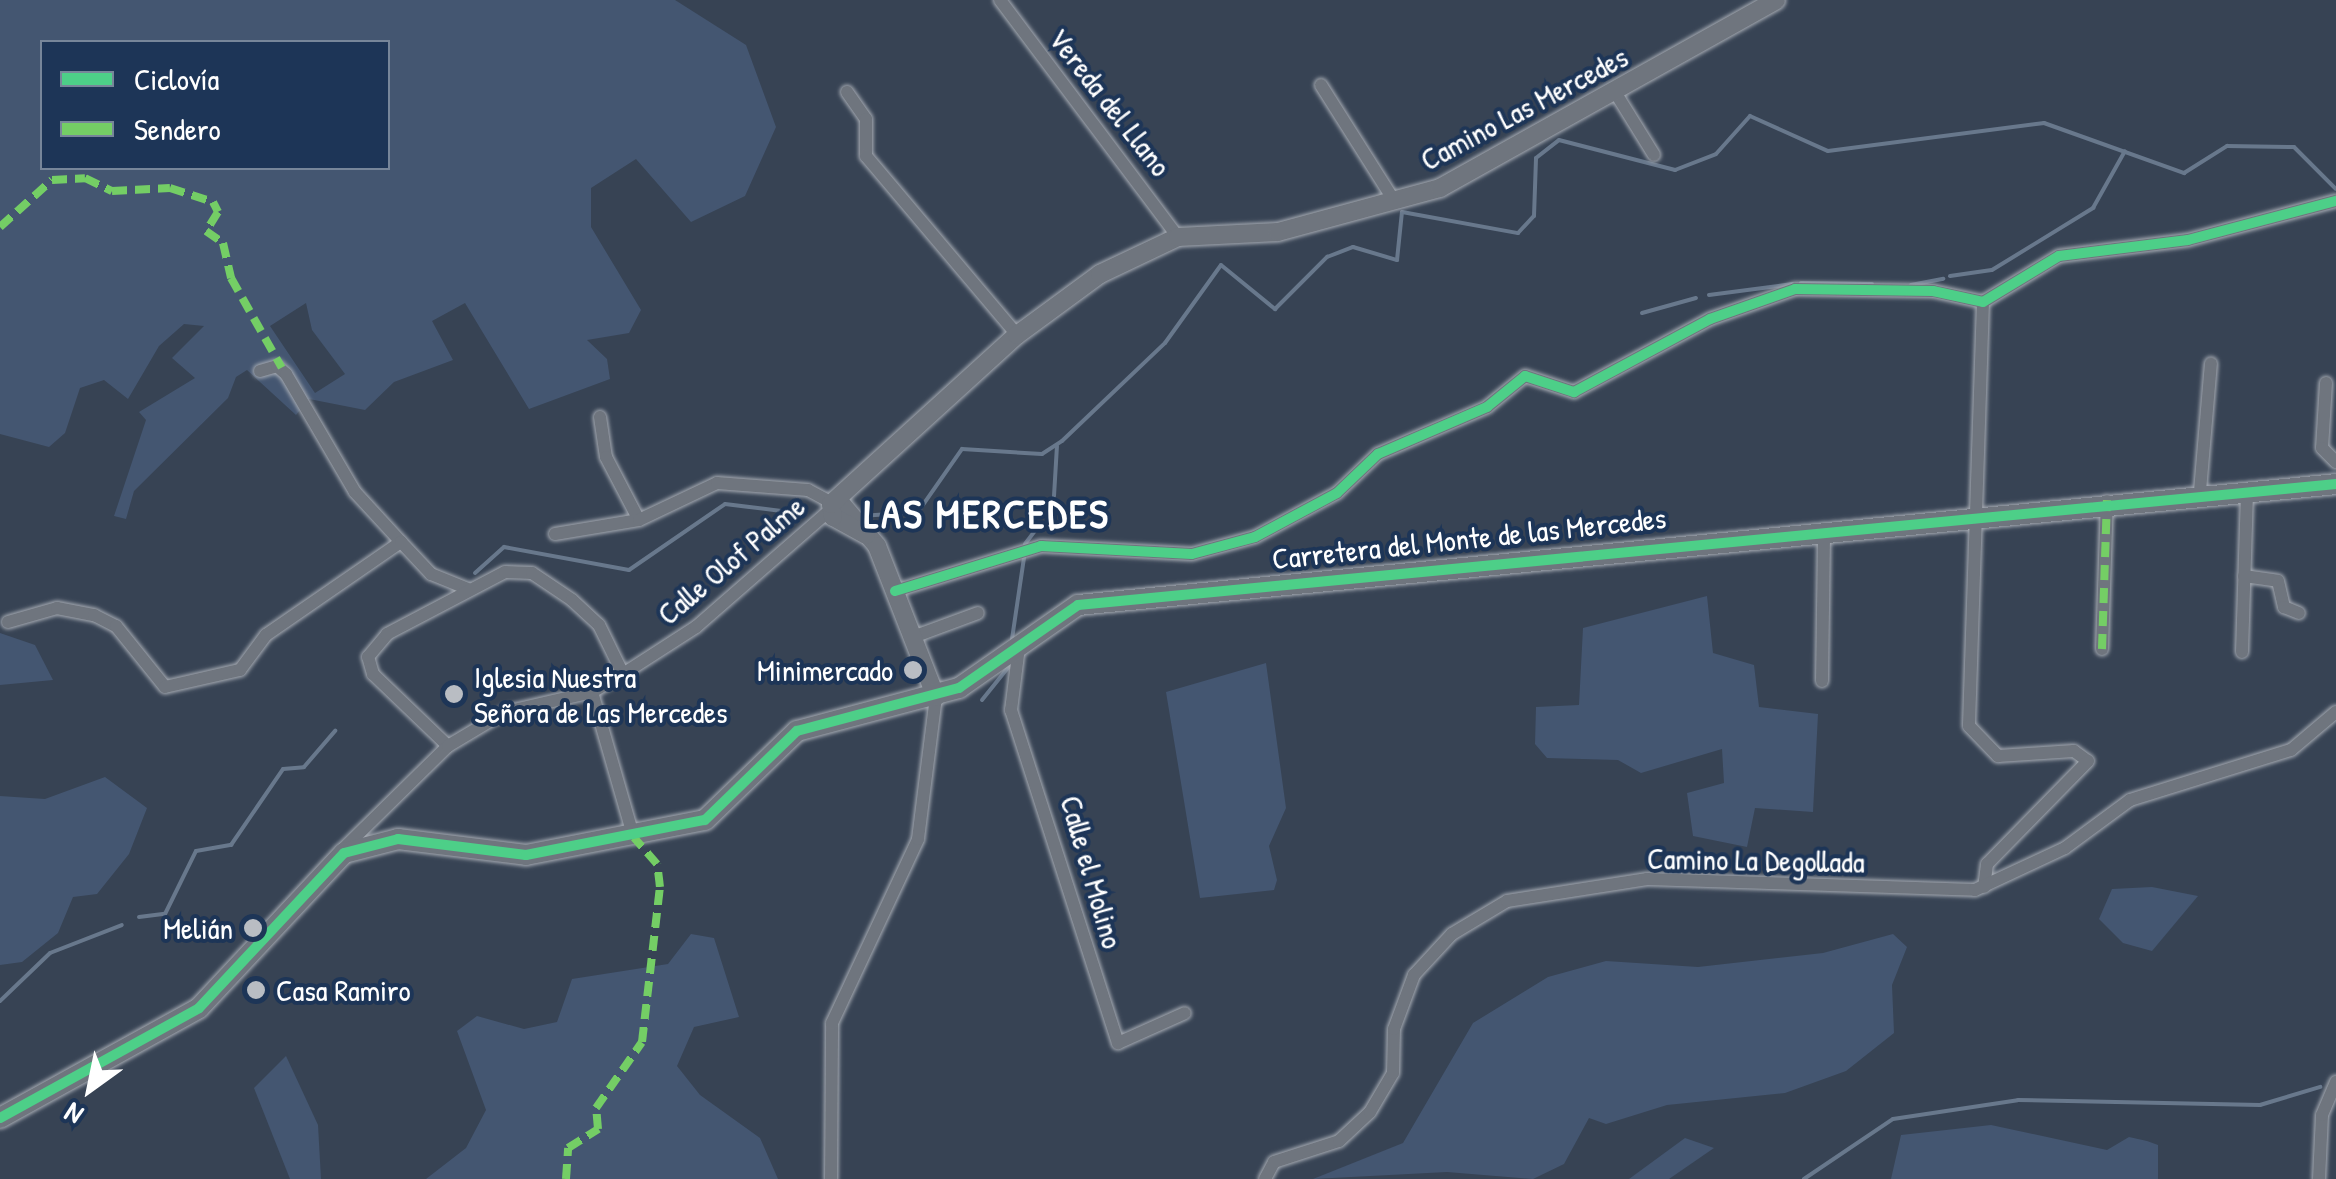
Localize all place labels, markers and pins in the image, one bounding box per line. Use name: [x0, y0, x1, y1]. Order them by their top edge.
place label: Minimercado: [757, 652, 893, 688]
place label: Iglesia Nuestra Señora de Las Mercedes: [474, 659, 728, 730]
marker: Minimercado: [902, 659, 924, 681]
marker: Iglesia Nuestra Señora de Las Mercedes: [443, 683, 465, 705]
place label: Melián: [163, 910, 233, 946]
marker: Melián: [242, 917, 264, 939]
place label: Casa Ramiro: [276, 972, 411, 1008]
marker: Casa Ramiro: [245, 979, 267, 1001]

